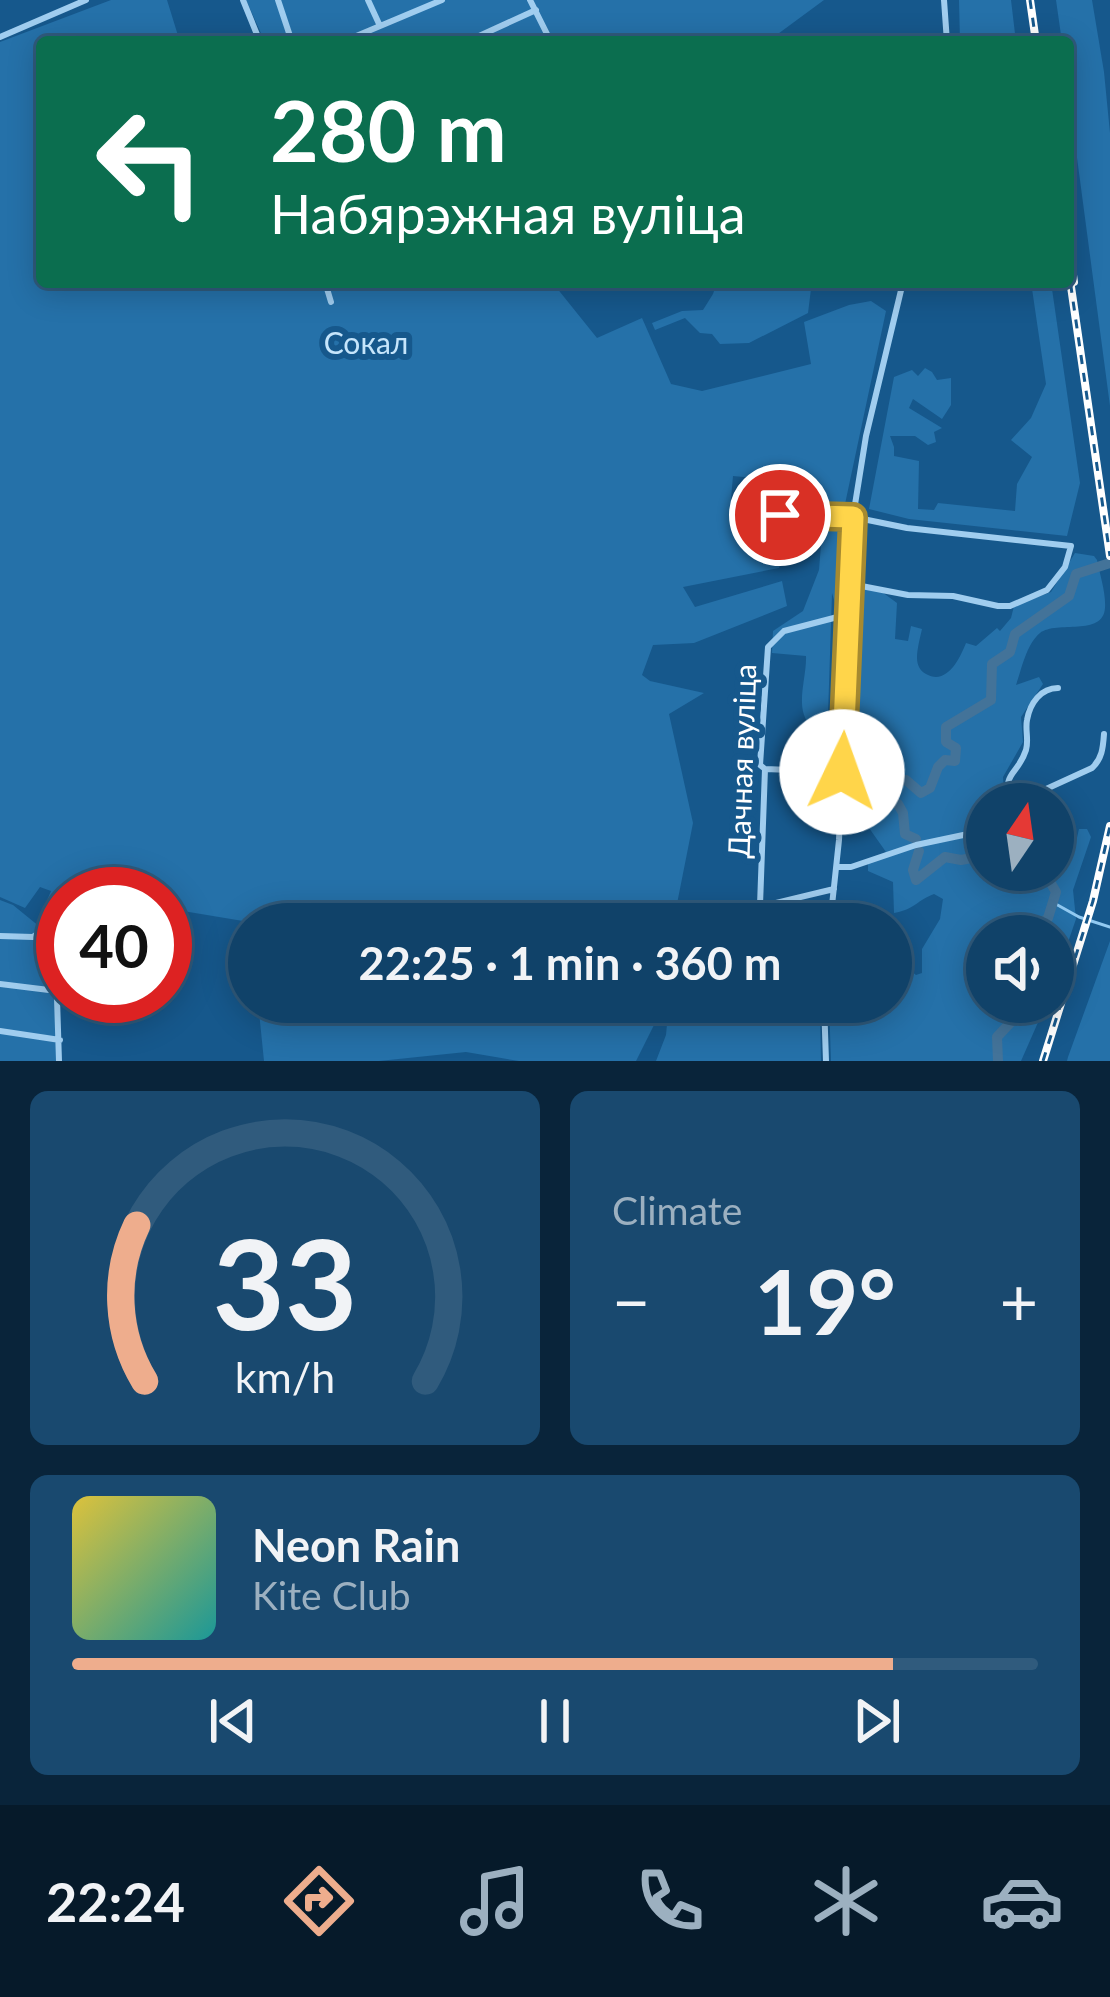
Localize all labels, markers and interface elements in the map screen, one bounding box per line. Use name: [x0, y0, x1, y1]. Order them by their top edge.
text: 280 m: [270, 79, 507, 180]
icon: left: [72, 84, 228, 240]
text: Набярэжная вуліца: [270, 181, 746, 246]
park label: Сокал: [324, 324, 408, 360]
pin: [729, 464, 831, 566]
icon: arrive: [747, 482, 813, 548]
street label: Дачная вуліца: [720, 663, 762, 859]
position arrow: [779, 709, 905, 835]
north arrow: [966, 783, 1074, 891]
map controls: [966, 783, 1074, 1023]
speed limit sign: 40: [36, 867, 192, 1023]
button: sound: [966, 915, 1074, 1023]
text: 22:25 · 1 min · 360 m: [359, 936, 781, 990]
text: Climate: [612, 1187, 742, 1233]
text: 33: [213, 1207, 357, 1357]
text: 19°: [754, 1246, 896, 1354]
text: −: [612, 1261, 650, 1340]
text: +: [1000, 1261, 1038, 1340]
text: km/h: [235, 1351, 335, 1402]
text: Neon Rain: [252, 1518, 460, 1572]
text: Kite Club: [252, 1572, 411, 1618]
icon: previous: [200, 1688, 266, 1754]
icon: pause: [522, 1688, 588, 1754]
icon: next: [844, 1688, 910, 1754]
icon: directions: [277, 1859, 361, 1943]
icon: music: [453, 1859, 537, 1943]
icon: phone: [628, 1859, 712, 1943]
icon: climate: [804, 1859, 888, 1943]
icon: car: [980, 1859, 1064, 1943]
text: 22:24: [46, 1869, 185, 1934]

